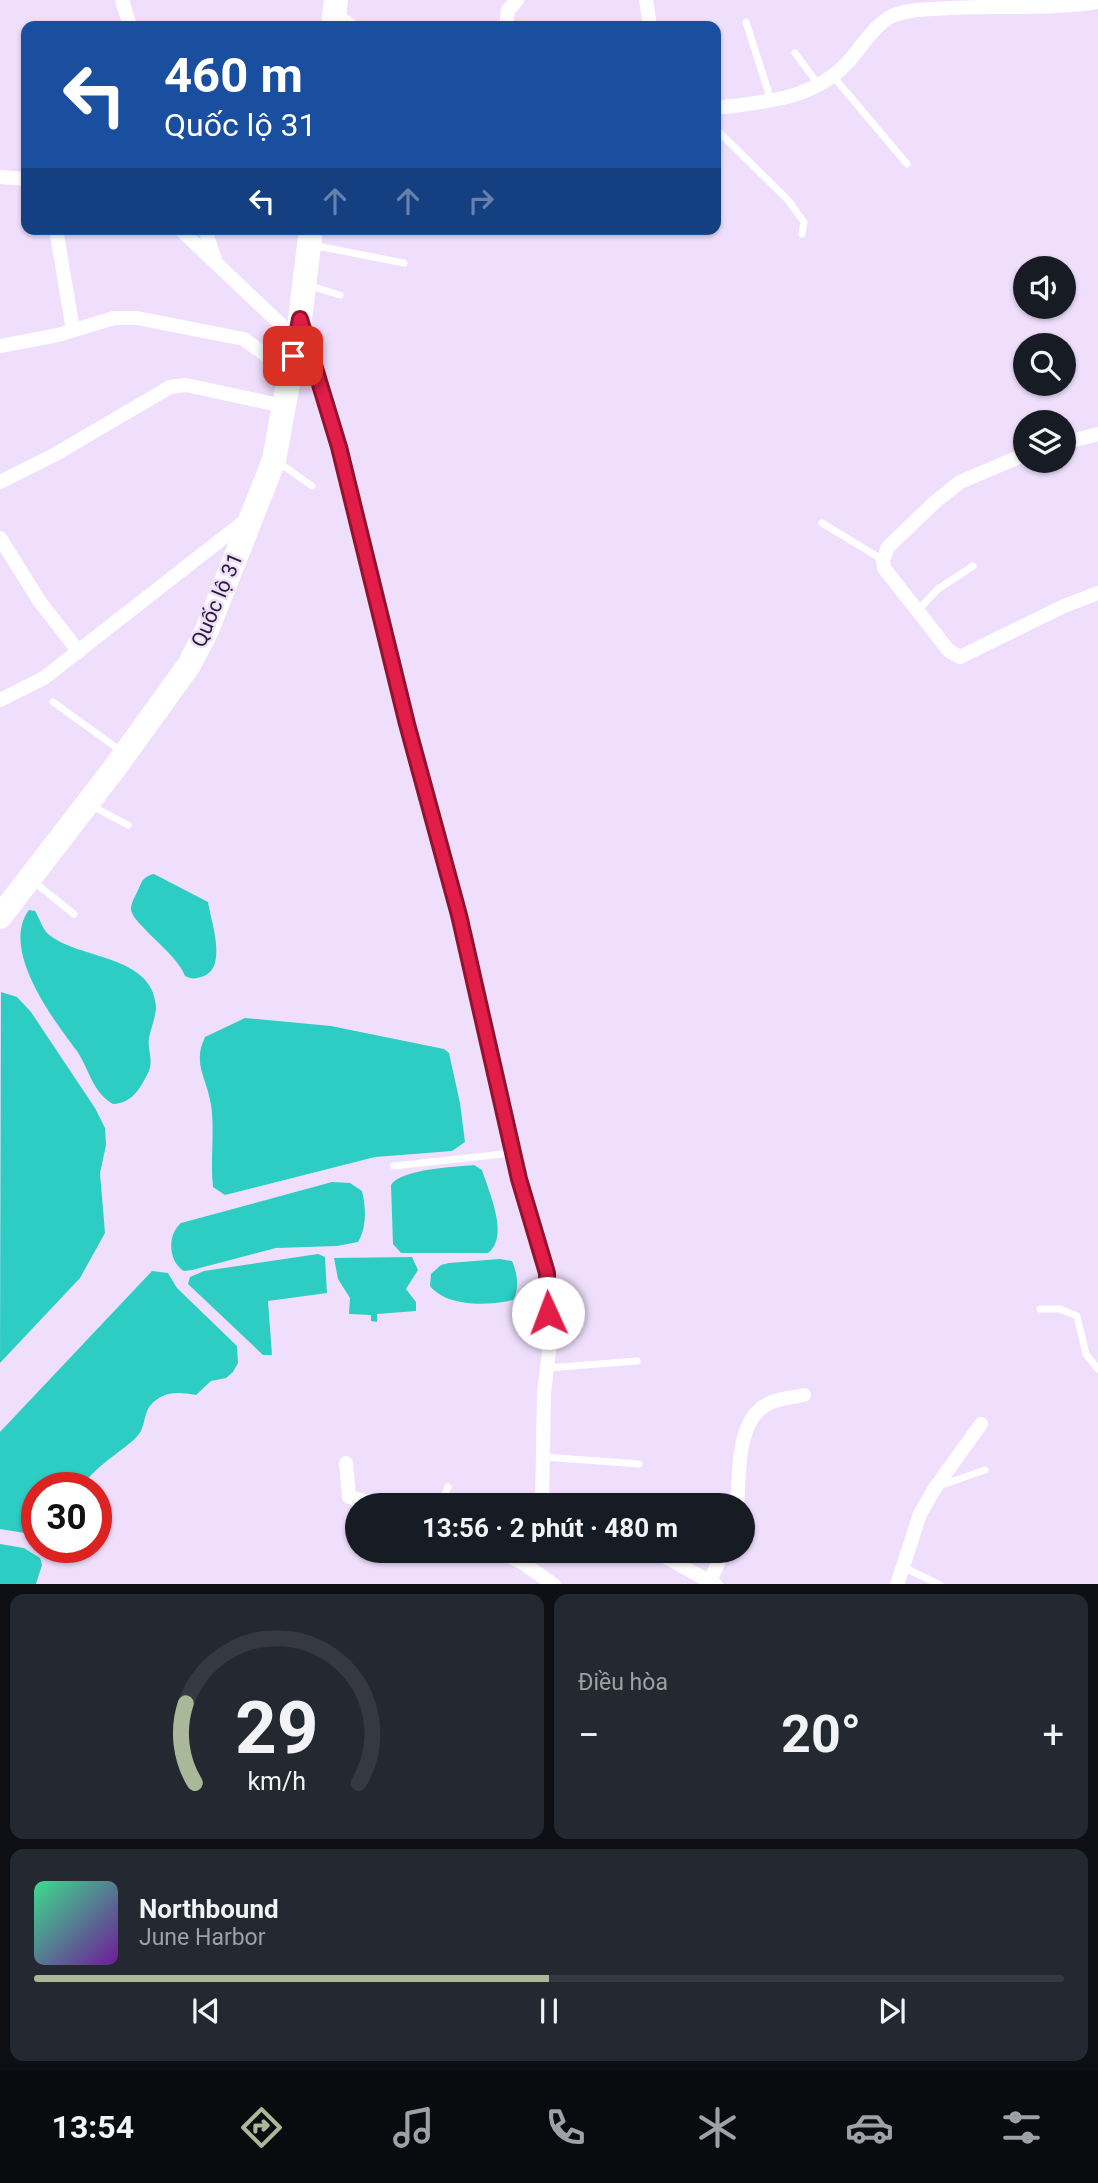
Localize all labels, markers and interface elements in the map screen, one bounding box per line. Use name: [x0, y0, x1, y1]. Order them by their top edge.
text: 460 m: [164, 47, 303, 104]
icon: left: [49, 49, 140, 140]
text: Quốc lộ 31: [164, 106, 317, 144]
icon: left: [243, 182, 281, 220]
icon: ahead: [316, 182, 354, 220]
icon: ahead: [389, 182, 427, 220]
icon: right: [462, 182, 500, 220]
map controls: [1013, 256, 1076, 473]
button: sound: [1013, 256, 1076, 319]
pin: [263, 326, 323, 386]
button: search: [1013, 333, 1076, 396]
icon: arrive: [274, 337, 312, 375]
button: layers: [1013, 410, 1076, 473]
street label: Quốc lộ 31: [186, 549, 248, 651]
position arrow: [511, 1276, 585, 1350]
speed limit sign: 30: [21, 1472, 112, 1563]
text: 13:56 · 2 phút · 480 m: [422, 1513, 678, 1543]
text: Điều hòa: [578, 1669, 668, 1696]
text: 29: [235, 1685, 319, 1771]
text: 20°: [781, 1704, 861, 1765]
text: −: [578, 1713, 600, 1757]
text: +: [1042, 1713, 1064, 1757]
text: km/h: [248, 1766, 306, 1795]
text: Northbound: [139, 1894, 279, 1924]
text: June Harbor: [139, 1924, 266, 1951]
icon: previous: [187, 1992, 225, 2030]
icon: pause: [530, 1992, 568, 2030]
icon: next: [873, 1992, 911, 2030]
icon: directions: [237, 2103, 286, 2152]
icon: music: [389, 2103, 438, 2152]
icon: phone: [541, 2103, 590, 2152]
icon: climate: [693, 2103, 742, 2152]
icon: car: [845, 2103, 894, 2152]
icon: filters: [997, 2103, 1046, 2152]
text: 13:54: [52, 2108, 134, 2146]

